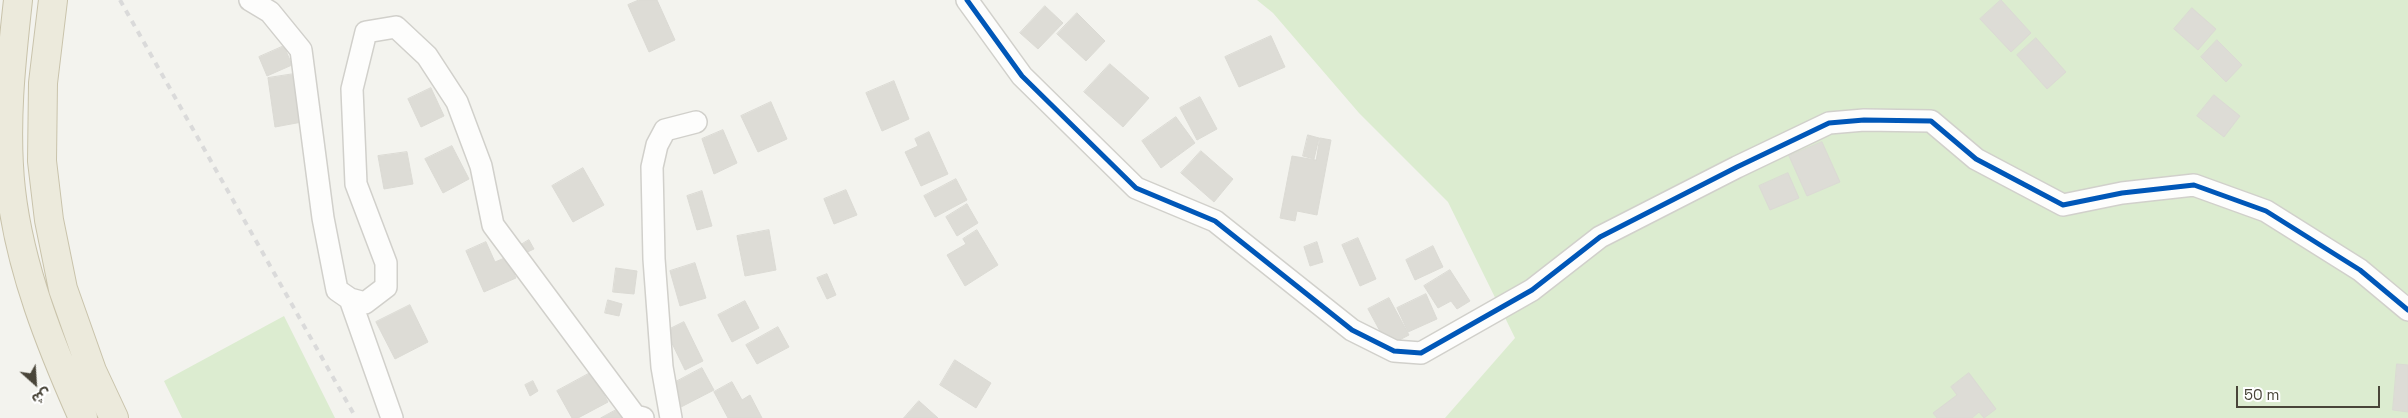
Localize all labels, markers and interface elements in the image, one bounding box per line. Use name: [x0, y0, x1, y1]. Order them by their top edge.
north arrow: [10, 358, 60, 408]
scale bar: [2238, 376, 2382, 408]
text: ش: [29, 384, 54, 409]
text: 50 m: [2244, 385, 2279, 404]

